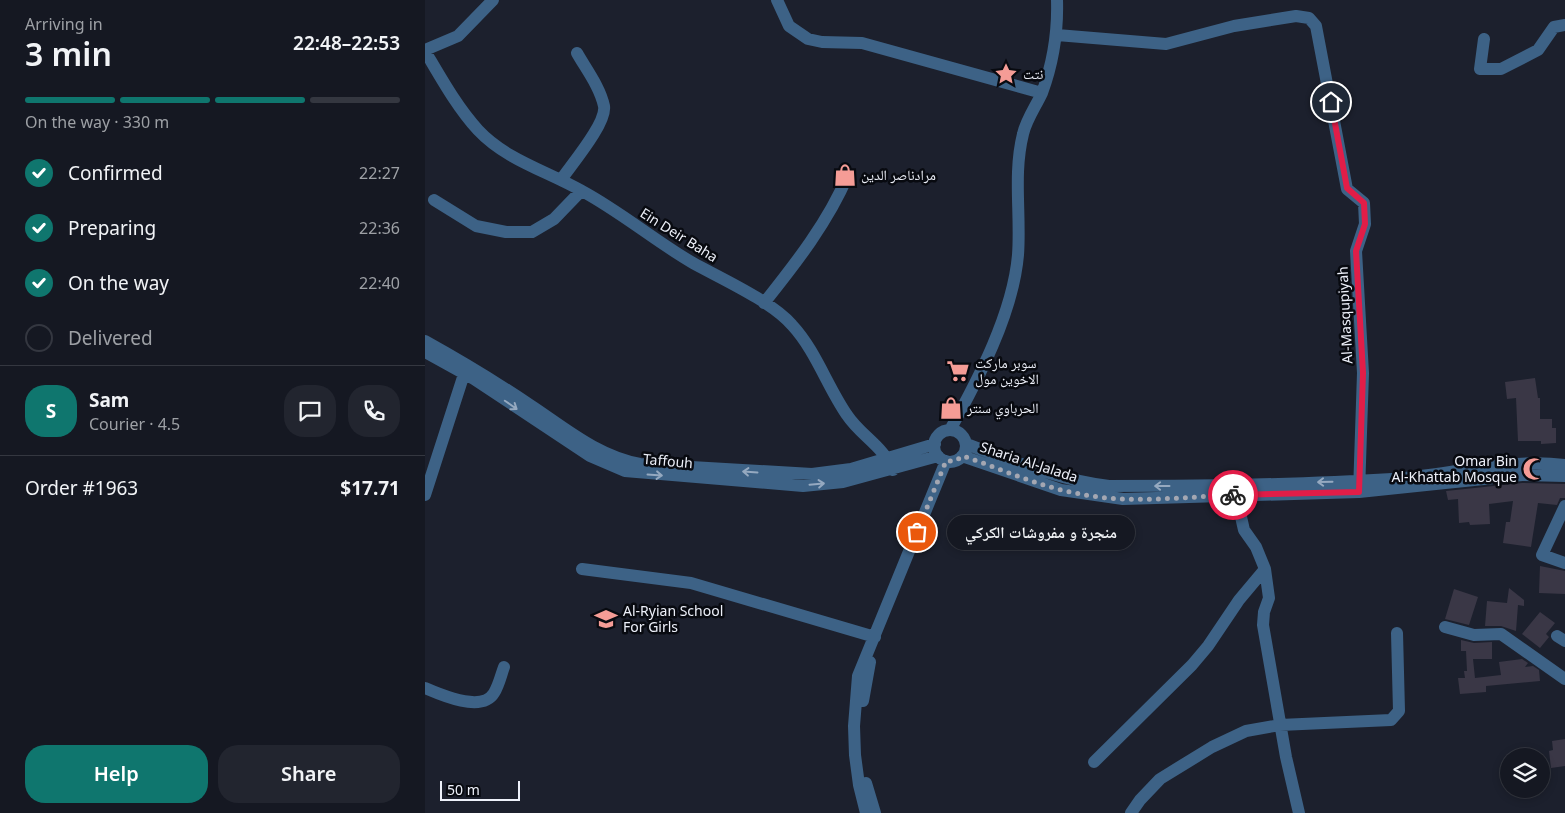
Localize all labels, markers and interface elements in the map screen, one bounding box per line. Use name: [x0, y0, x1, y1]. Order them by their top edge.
text: Arriving in: [25, 13, 103, 35]
text: 22:48–22:53: [293, 30, 400, 56]
text: 3 min: [25, 32, 112, 75]
place icon: نتت: [993, 61, 1019, 87]
place label: نتت: [1023, 64, 1043, 83]
pin: [1310, 81, 1352, 123]
icon: home: [1317, 88, 1345, 116]
text: On the way · 330 m: [25, 111, 169, 133]
icon: check: [25, 159, 53, 187]
text: Confirmed: [68, 160, 163, 186]
text: 22:27: [359, 162, 400, 184]
shop icon: مرادناصر الدين: [832, 162, 858, 188]
place label: مرادناصر الدين: [861, 165, 936, 184]
street label: Ein Deir Baha: [637, 203, 722, 266]
icon: check: [25, 214, 53, 242]
text: Preparing: [68, 215, 156, 241]
text: 22:36: [359, 217, 400, 239]
street label: Al-Masqupiyah: [1332, 266, 1357, 364]
icon: check: [25, 269, 53, 297]
text: On the way: [68, 270, 169, 296]
text: 22:40: [359, 272, 400, 294]
text: Delivered: [68, 325, 153, 351]
place label: سوبر ماركت الاخوين مول: [975, 353, 1039, 388]
supermarket icon: سوبر ماركت الاخوين مول: [945, 358, 971, 384]
button: chat: [284, 385, 336, 437]
button: phone: [348, 385, 400, 437]
text: Sam: [89, 387, 129, 413]
shop icon: الحرباوي سنتر: [938, 395, 964, 421]
text: S: [46, 398, 56, 424]
place label: الحرباوي سنتر: [966, 398, 1039, 420]
one-way arrow: [504, 400, 518, 410]
text: Courier · 4.5: [89, 413, 180, 435]
street label: Sharia Al-Jalada: [978, 437, 1080, 486]
street label: Taffouh: [642, 449, 694, 472]
place label: Omar Bin Al-Khattab Mosque: [1392, 451, 1517, 486]
mosque icon: Omar Bin Al-Khattab Mosque: [1521, 456, 1547, 482]
one-way arrow: [742, 467, 758, 476]
one-way arrow: [647, 470, 663, 480]
courier: [1208, 470, 1258, 520]
text: Order #1963: [25, 475, 138, 501]
text: $17.71: [340, 475, 400, 501]
one-way arrow: [1317, 478, 1333, 487]
one-way arrow: [809, 480, 825, 489]
one-way arrow: [1155, 481, 1171, 491]
icon: bike: [1219, 481, 1247, 509]
pin: [896, 511, 938, 553]
callout: منجرة و مفروشات الكركي: [947, 514, 1135, 550]
icon: bag: [903, 518, 931, 546]
text: منجرة و مفروشات الكركي: [965, 521, 1117, 543]
place label: Al-Ryian School For Girls: [623, 601, 723, 636]
school or university icon: Al-Ryian School For Girls: [593, 606, 619, 632]
button: Help: [25, 745, 208, 803]
button: Share: [218, 745, 400, 803]
map controls: [1500, 748, 1550, 798]
button: layers: [1500, 748, 1550, 798]
scale bar: [440, 778, 520, 801]
text: 50 m: [447, 780, 480, 799]

